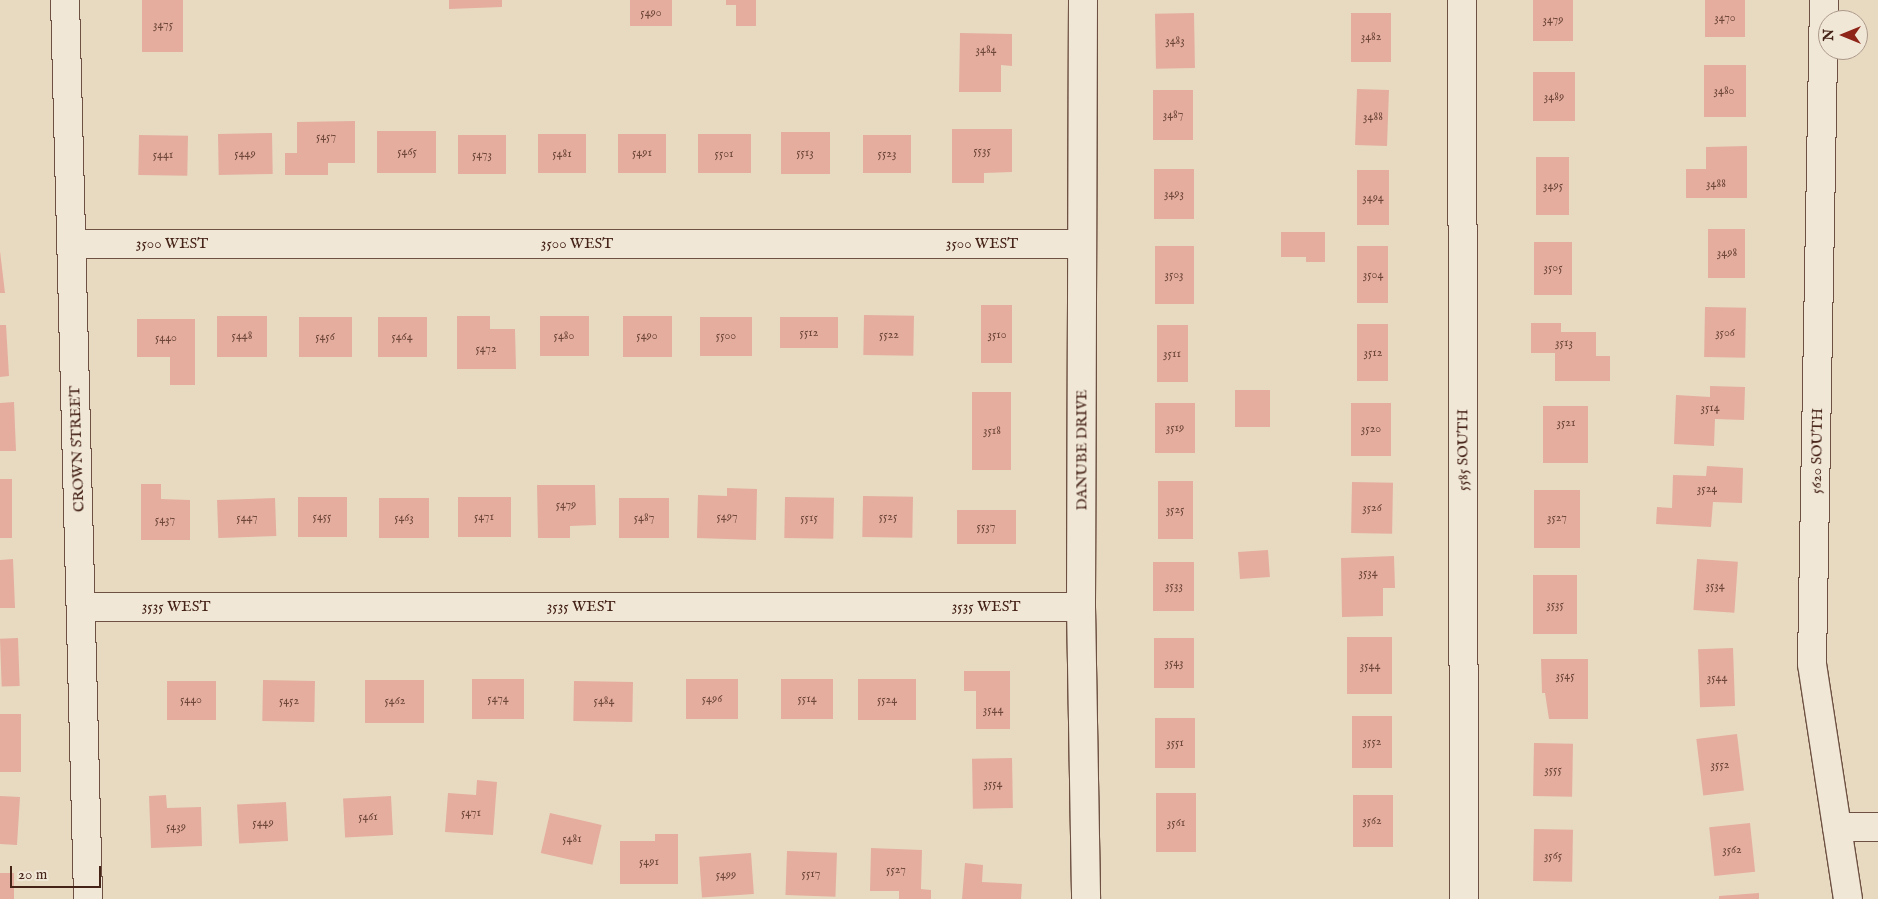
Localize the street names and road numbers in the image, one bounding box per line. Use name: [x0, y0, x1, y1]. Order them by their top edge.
street label: 3500 WEST: [136, 235, 208, 253]
street label: 3500 WEST: [541, 235, 613, 253]
street label: 3500 WEST: [946, 235, 1018, 253]
street label: CROWN STREET: [66, 386, 88, 512]
street label: DANUBE DRIVE: [1073, 390, 1091, 510]
street label: 5620 SOUTH: [1807, 408, 1827, 494]
street label: 5585 SOUTH: [1454, 409, 1472, 491]
street label: 3535 WEST: [142, 598, 210, 616]
street label: 3535 WEST: [547, 598, 615, 616]
street label: 3535 WEST: [952, 598, 1020, 616]

